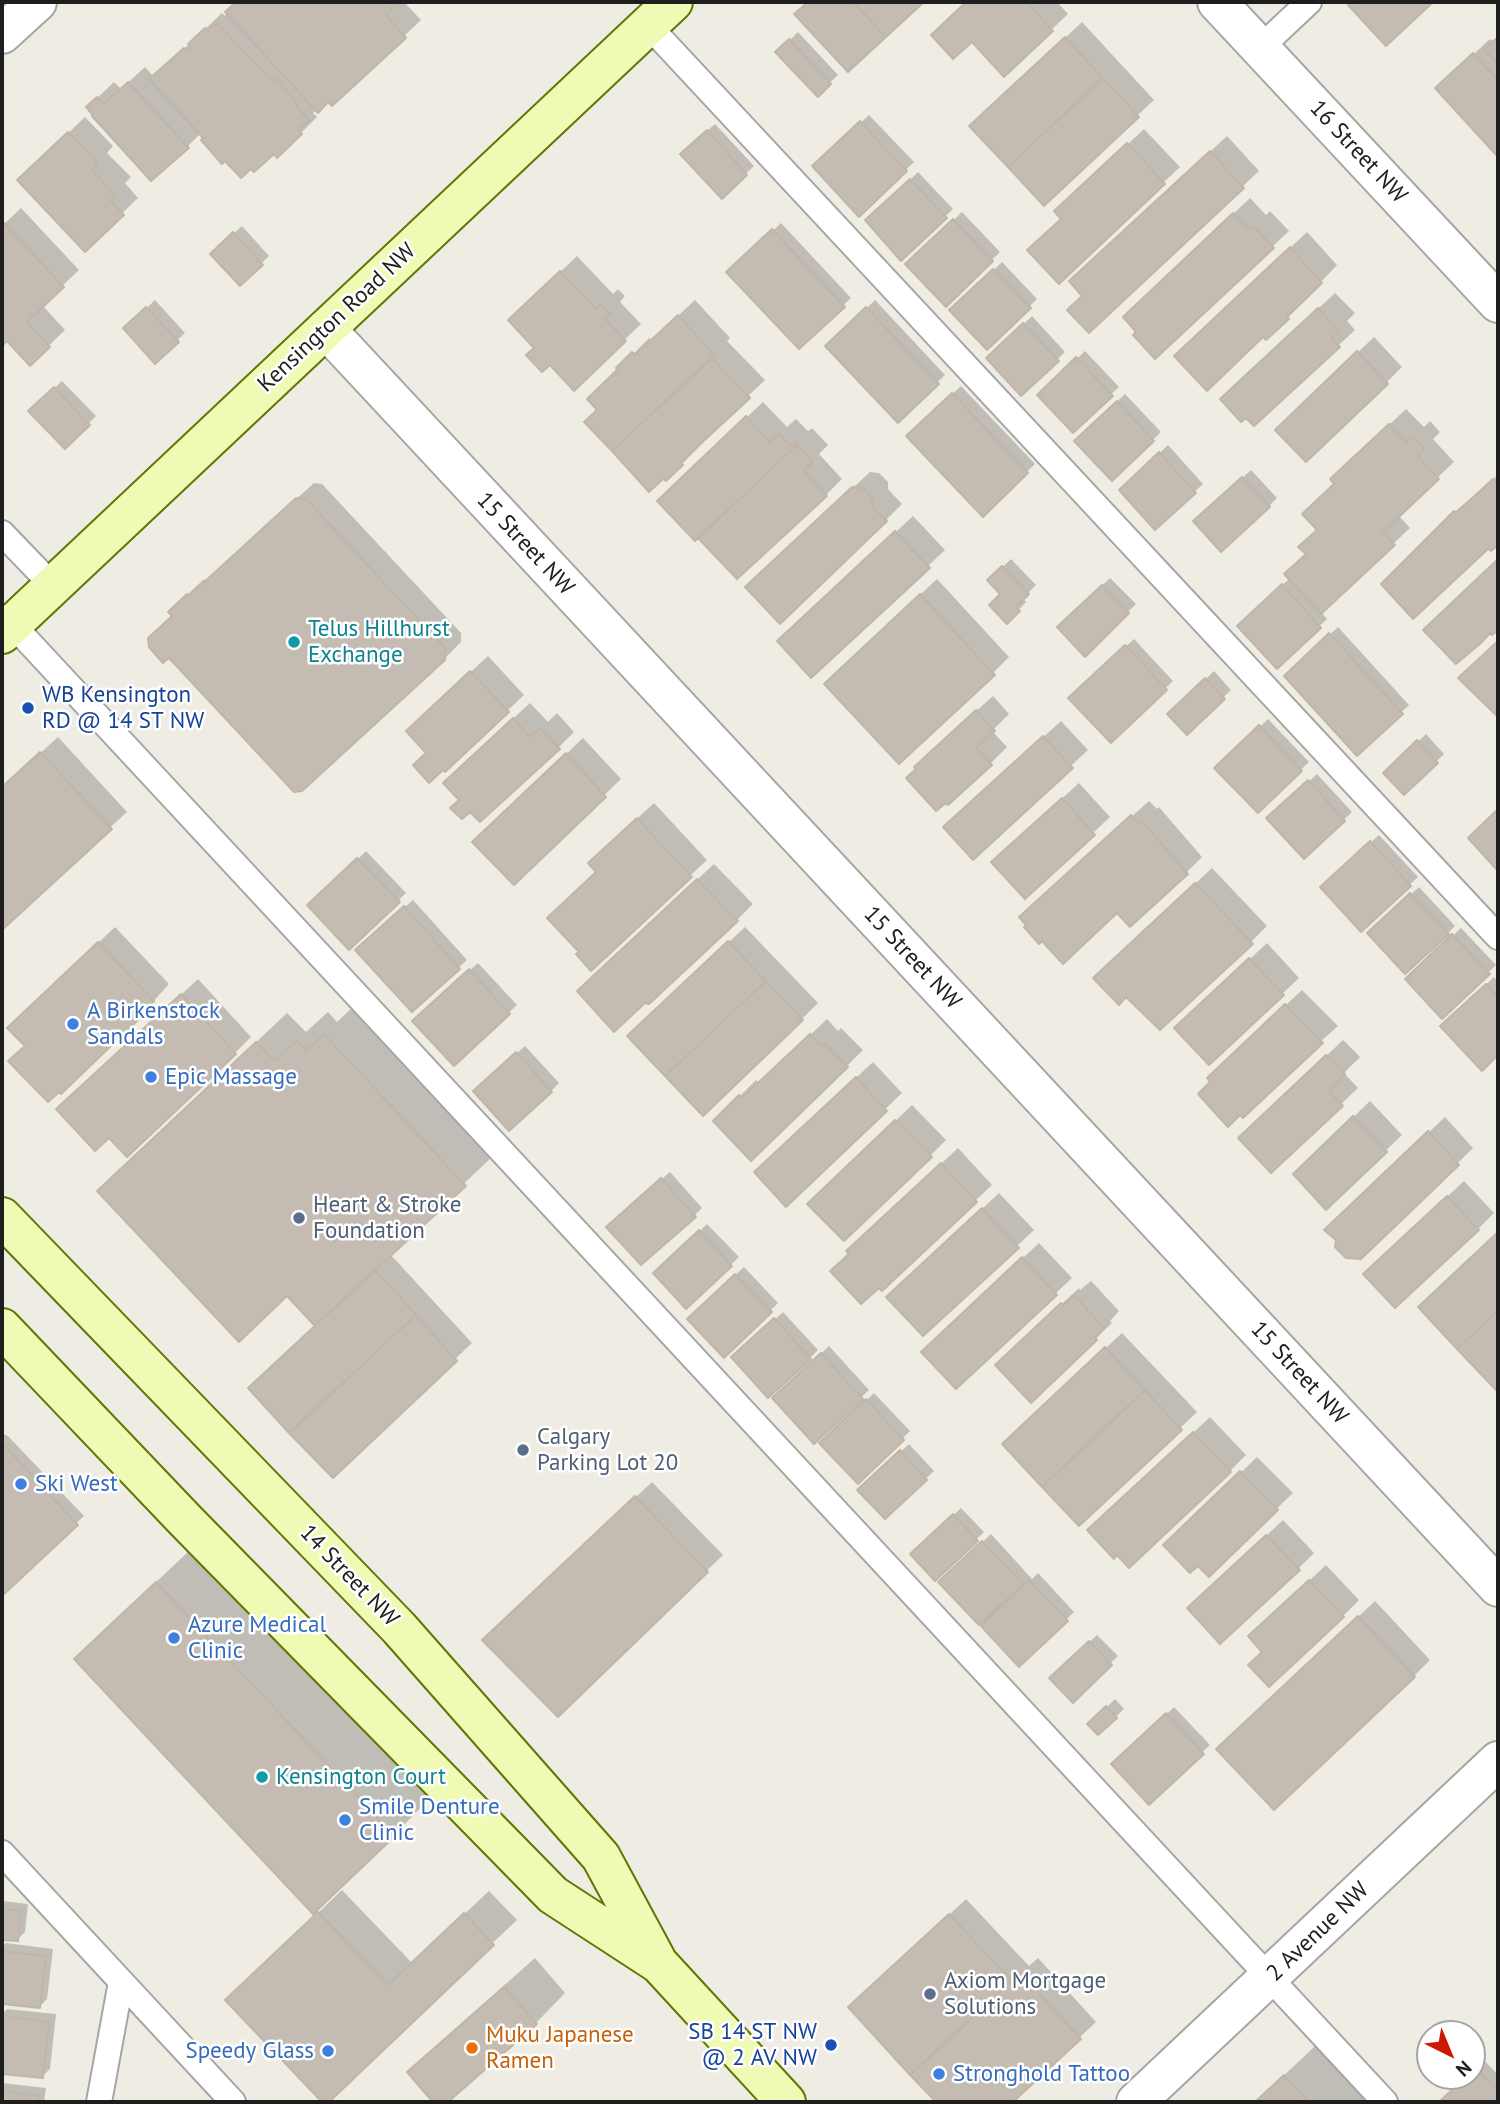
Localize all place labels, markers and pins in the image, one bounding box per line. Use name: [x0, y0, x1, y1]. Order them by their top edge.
place label: Telus Hillhurst Exchange: [308, 615, 450, 669]
marker: Telus Hillhurst Exchange: [286, 634, 302, 650]
place label: WB Kensington RD @ 14 ST NW: [42, 681, 204, 735]
marker: WB Kensington RD @ 14 ST NW: [20, 700, 36, 716]
place label: A Birkenstock Sandals: [87, 997, 220, 1051]
marker: A Birkenstock Sandals: [65, 1016, 81, 1032]
place label: Epic Massage: [165, 1063, 297, 1091]
marker: Epic Massage: [143, 1069, 159, 1085]
place label: Heart & Stroke Foundation: [313, 1191, 461, 1245]
marker: Heart & Stroke Foundation: [291, 1210, 307, 1226]
place label: Calgary Parking Lot 20: [537, 1423, 678, 1477]
marker: Calgary Parking Lot 20: [515, 1442, 531, 1458]
place label: Ski West: [35, 1470, 118, 1498]
marker: Ski West: [13, 1476, 29, 1492]
place label: Azure Medical Clinic: [188, 1611, 326, 1665]
marker: Azure Medical Clinic: [166, 1630, 182, 1646]
place label: Kensington Court: [276, 1763, 446, 1791]
marker: Kensington Court: [254, 1769, 270, 1785]
place label: Smile Denture Clinic: [359, 1793, 500, 1847]
marker: Smile Denture Clinic: [337, 1812, 353, 1828]
place label: Axiom Mortgage Solutions: [944, 1967, 1106, 2021]
marker: Axiom Mortgage Solutions: [922, 1986, 938, 2002]
place label: SB 14 ST NW @ 2 AV NW: [688, 2018, 817, 2072]
place label: Muku Japanese Ramen: [486, 2021, 634, 2075]
place label: Speedy Glass: [185, 2037, 314, 2065]
marker: SB 14 ST NW @ 2 AV NW: [823, 2037, 839, 2053]
marker: Muku Japanese Ramen: [464, 2040, 480, 2056]
marker: Speedy Glass: [320, 2043, 336, 2059]
place label: Stronghold Tattoo: [953, 2060, 1130, 2088]
marker: Stronghold Tattoo: [931, 2066, 947, 2082]

